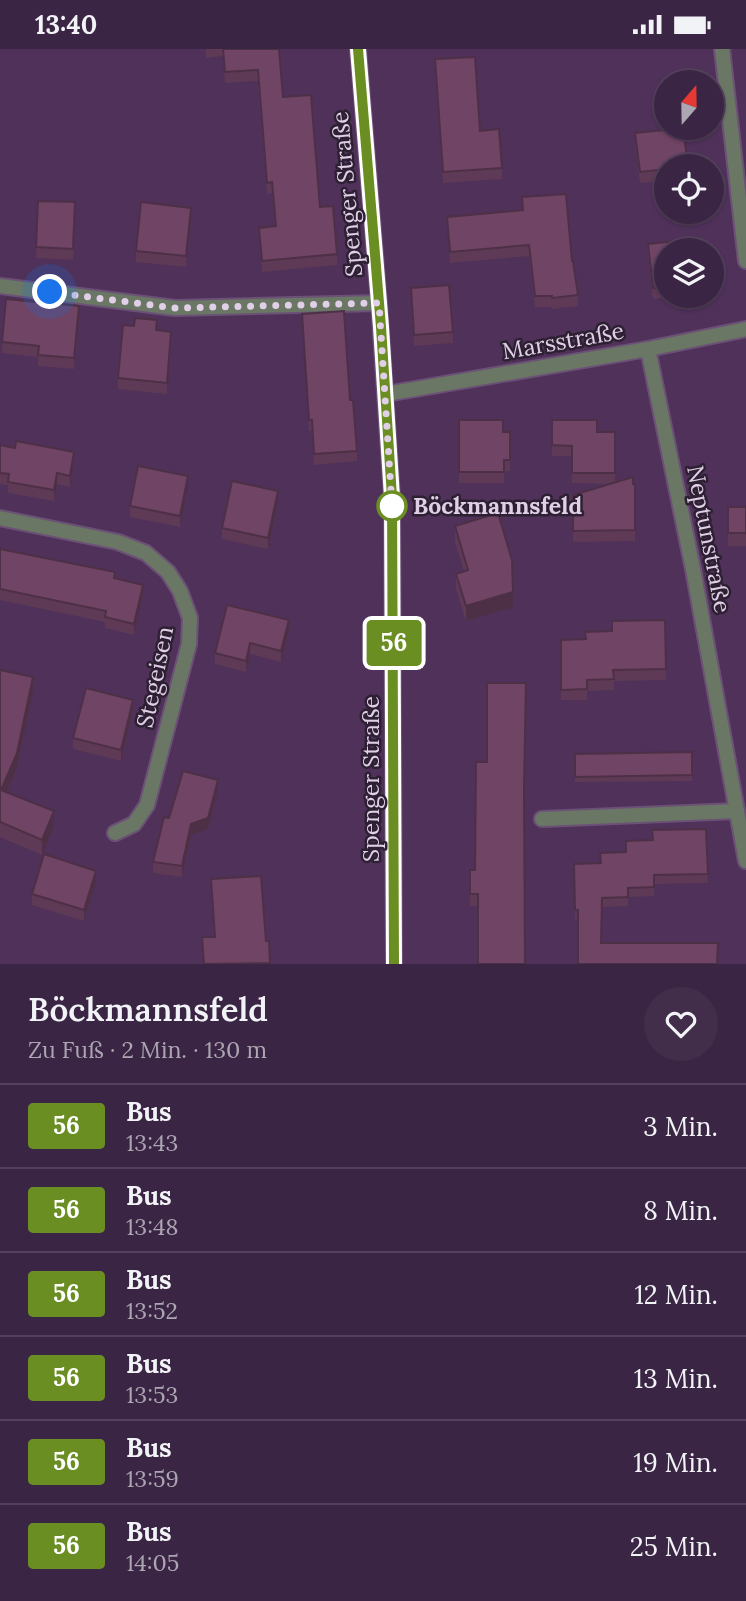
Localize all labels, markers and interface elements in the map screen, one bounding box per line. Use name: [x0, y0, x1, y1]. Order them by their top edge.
text: 13:40: [35, 8, 97, 41]
north arrow: [654, 70, 724, 140]
map controls: [654, 70, 724, 308]
street label: Spenger Straße: [325, 110, 368, 278]
button: locate: [654, 154, 724, 224]
button: layers: [654, 238, 724, 308]
your location: [32, 274, 67, 309]
street label: Marsstraße: [500, 316, 626, 365]
street label: Neptunstraße: [681, 463, 738, 615]
marker: Böckmannsfeld: [377, 491, 407, 521]
place label: Böckmannsfeld: [413, 491, 582, 520]
line badge: 56: [362, 620, 426, 666]
street label: Stegeisen: [130, 624, 179, 730]
text: 56: [381, 627, 407, 658]
street label: Spenger Straße: [356, 696, 385, 862]
button: heart: [644, 987, 718, 1061]
text: Böckmannsfeld: [28, 988, 268, 1030]
text: Zu Fuß · 2 Min. · 130 m: [28, 1035, 267, 1064]
text: Bus: [126, 1095, 172, 1128]
text: 56: [53, 1110, 80, 1141]
text: 3 Min.: [643, 1110, 718, 1143]
text: 13:43: [126, 1128, 178, 1157]
text: Bus: [126, 1179, 172, 1212]
text: 56: [53, 1194, 80, 1225]
text: 8 Min.: [643, 1194, 718, 1227]
text: 13:48: [126, 1212, 178, 1241]
text: Bus: [126, 1263, 172, 1296]
text: 56: [53, 1278, 80, 1309]
text: 12 Min.: [634, 1278, 718, 1311]
text: 13:52: [126, 1296, 178, 1325]
text: Bus: [126, 1347, 172, 1380]
text: 56: [53, 1362, 80, 1393]
text: 13 Min.: [634, 1362, 718, 1395]
text: 13:53: [126, 1380, 178, 1409]
text: Bus: [126, 1431, 172, 1464]
text: 56: [53, 1446, 80, 1477]
text: 19 Min.: [633, 1446, 718, 1479]
text: 13:59: [126, 1464, 179, 1493]
text: Bus: [126, 1515, 172, 1548]
text: 56: [53, 1530, 80, 1561]
text: 25 Min.: [630, 1530, 718, 1563]
text: 14:05: [126, 1548, 179, 1577]

